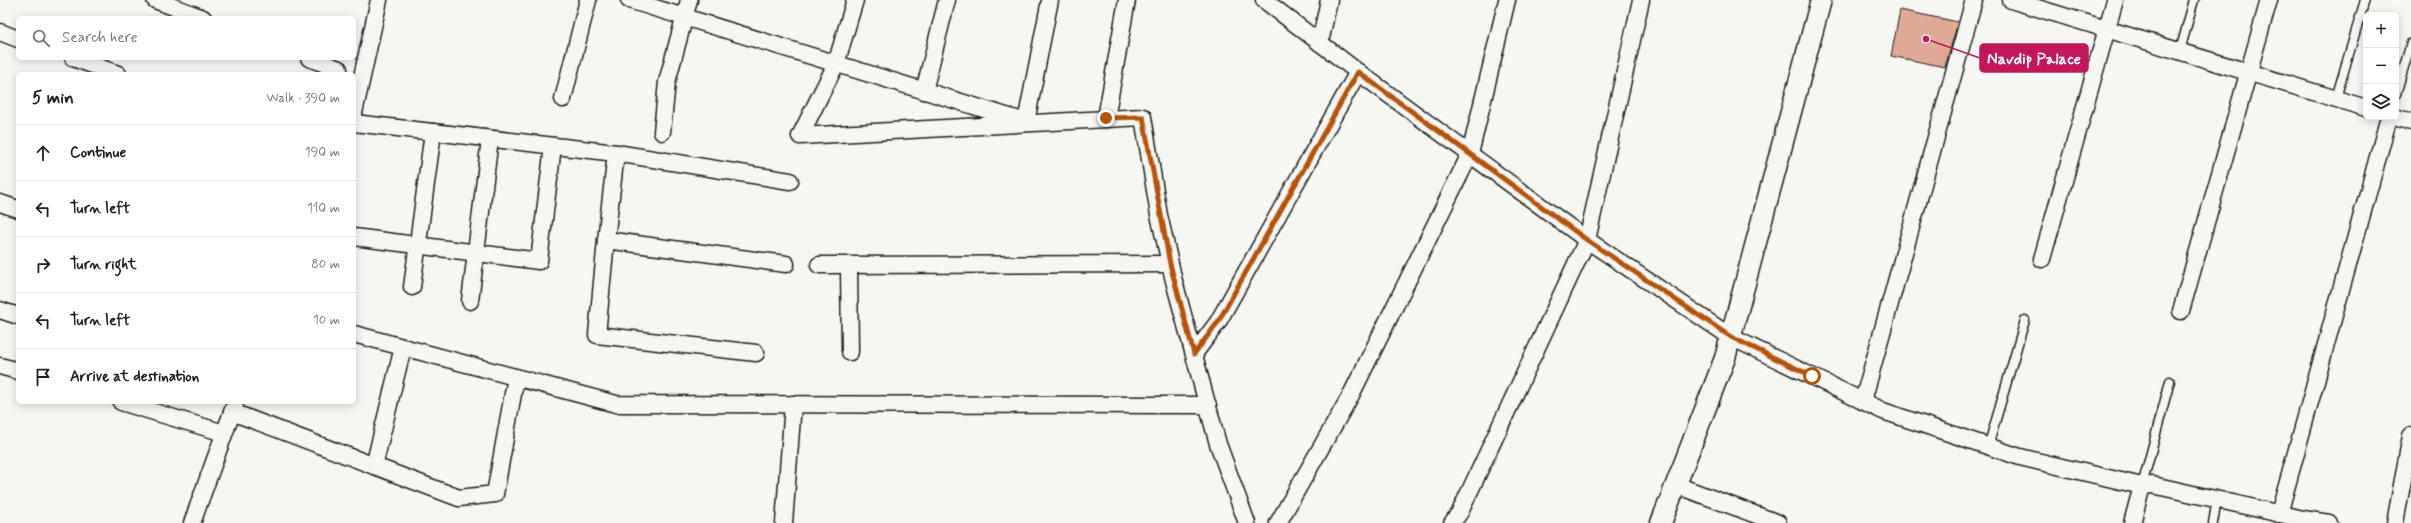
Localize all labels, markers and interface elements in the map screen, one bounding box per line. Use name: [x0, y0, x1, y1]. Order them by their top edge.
map controls: [2363, 12, 2399, 120]
button: +: [2363, 12, 2399, 48]
search box: [16, 16, 356, 60]
icon: search: [30, 27, 52, 49]
text: Search here: [62, 28, 138, 48]
callout: Navdip Palace: [1980, 44, 2088, 72]
button: −: [2363, 48, 2399, 84]
text: Navdip Palace: [1987, 49, 2081, 70]
button: layers: [2363, 84, 2399, 120]
text: 5 min: [32, 87, 74, 109]
text: Walk · 390 m: [267, 90, 340, 107]
route end: [1097, 109, 1115, 127]
icon: ahead: [32, 142, 54, 164]
text: Continue: [70, 143, 126, 163]
text: 190 m: [305, 144, 340, 161]
icon: left: [32, 198, 54, 220]
text: Turn left: [70, 199, 130, 219]
text: 110 m: [307, 200, 340, 217]
icon: right: [32, 254, 54, 276]
text: Turn right: [70, 255, 137, 275]
text: 80 m: [311, 256, 340, 273]
icon: left: [32, 310, 54, 332]
text: Turn left: [70, 311, 130, 331]
text: 10 m: [313, 312, 340, 329]
icon: arrive: [32, 366, 54, 388]
text: Arrive at destination: [70, 367, 199, 387]
route start: [1803, 367, 1821, 385]

